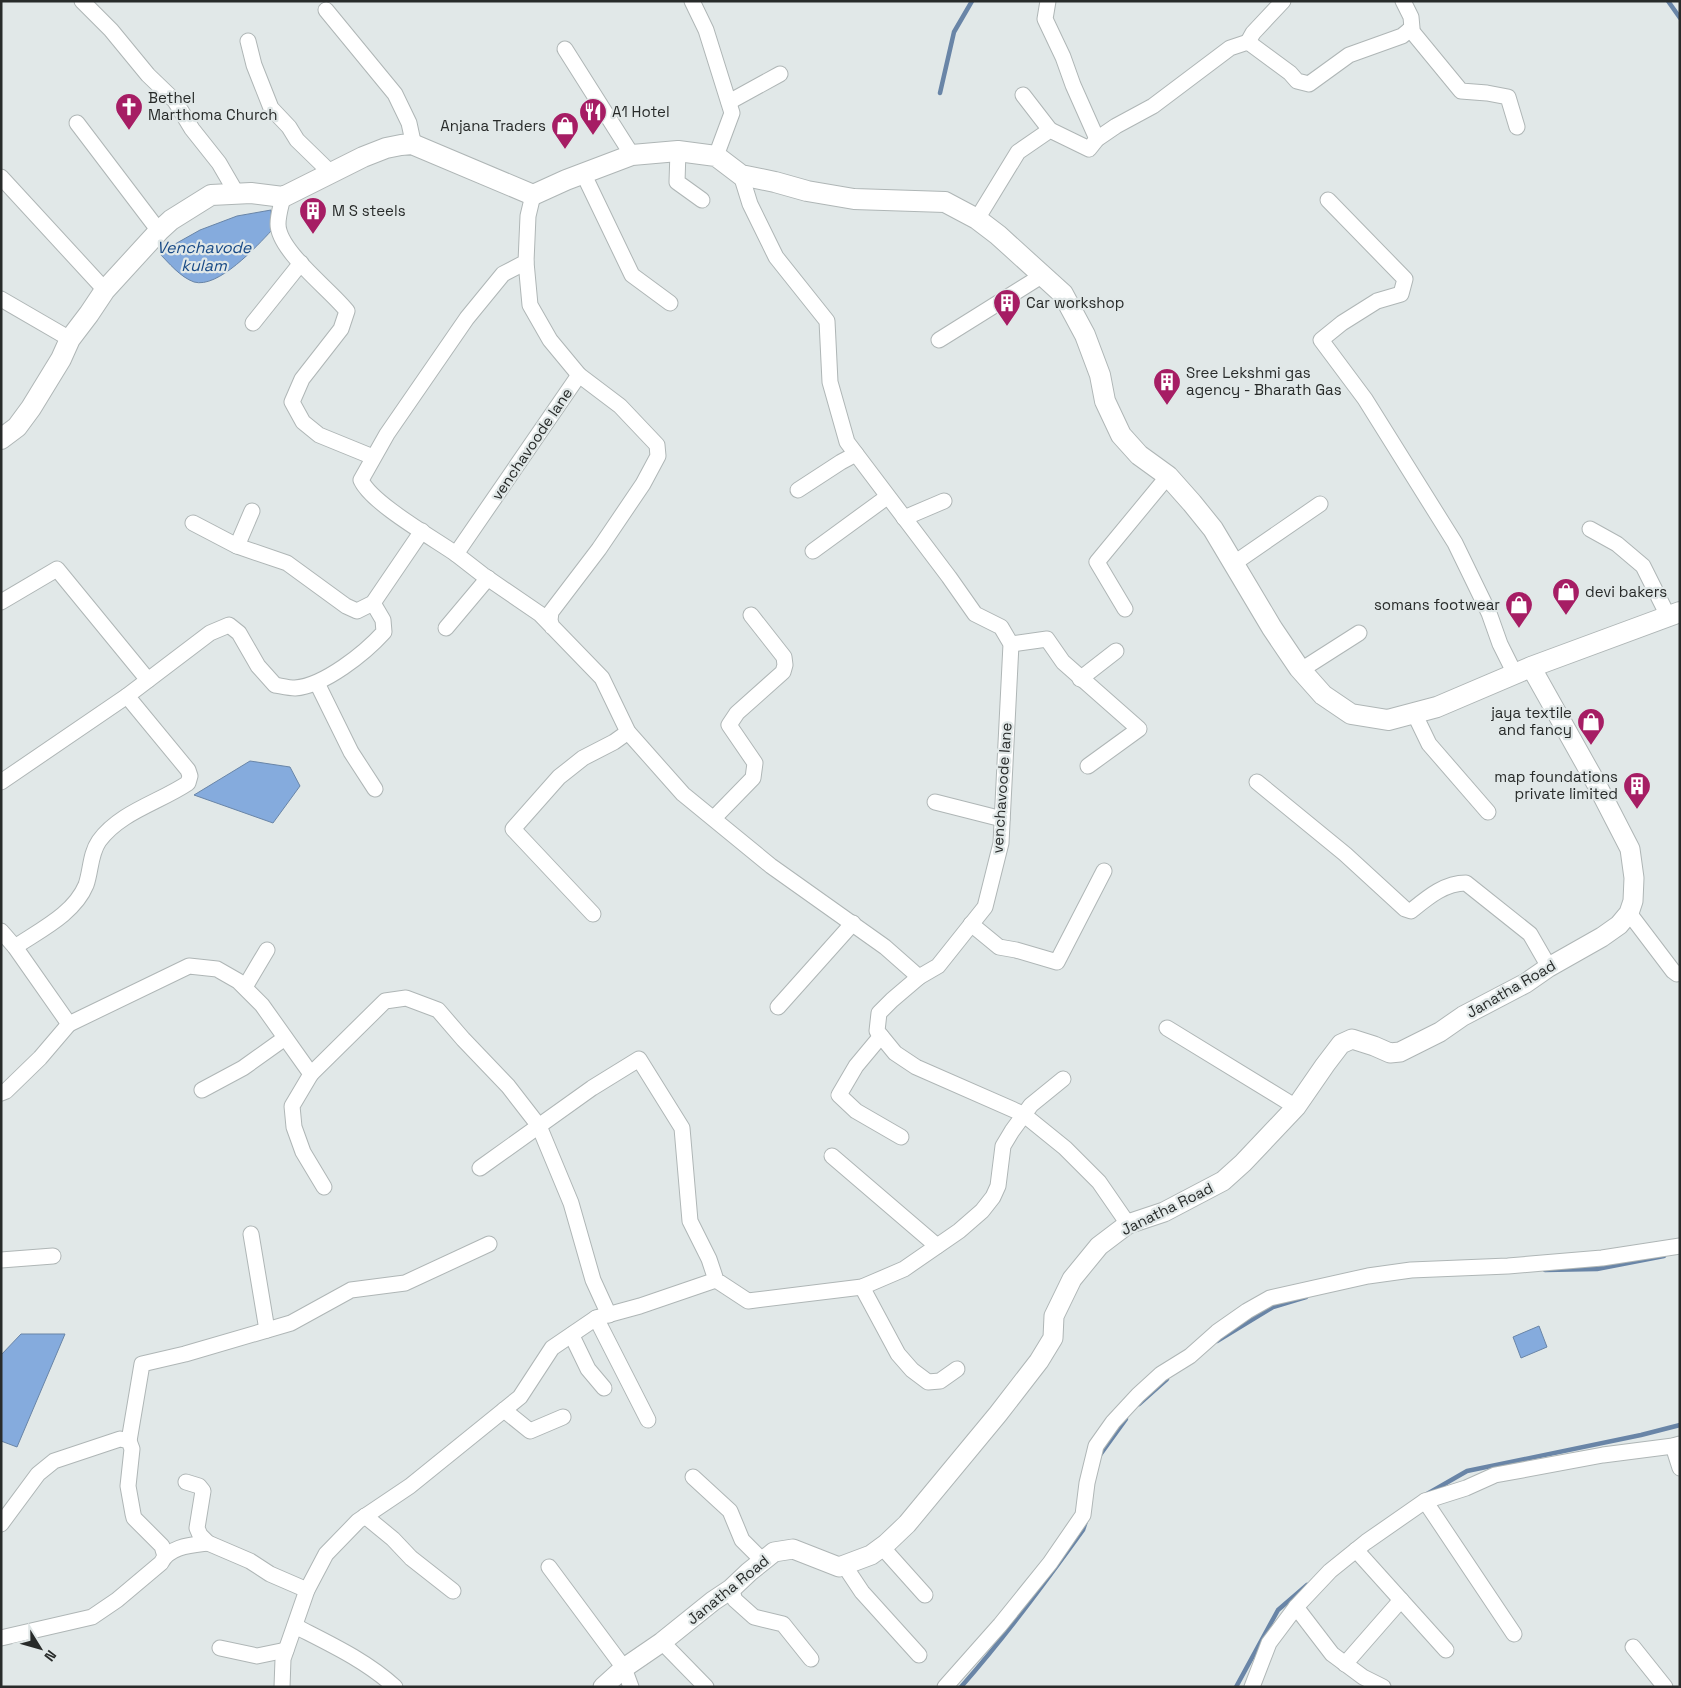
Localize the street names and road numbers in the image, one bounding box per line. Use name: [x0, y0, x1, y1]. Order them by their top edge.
street label: venchavoode lane: [487, 384, 576, 503]
street label: venchavoode lane: [987, 722, 1016, 854]
street label: Janatha Road: [1463, 955, 1559, 1022]
street label: Janatha Road: [1118, 1178, 1216, 1239]
street label: Janatha Road: [683, 1551, 772, 1628]

